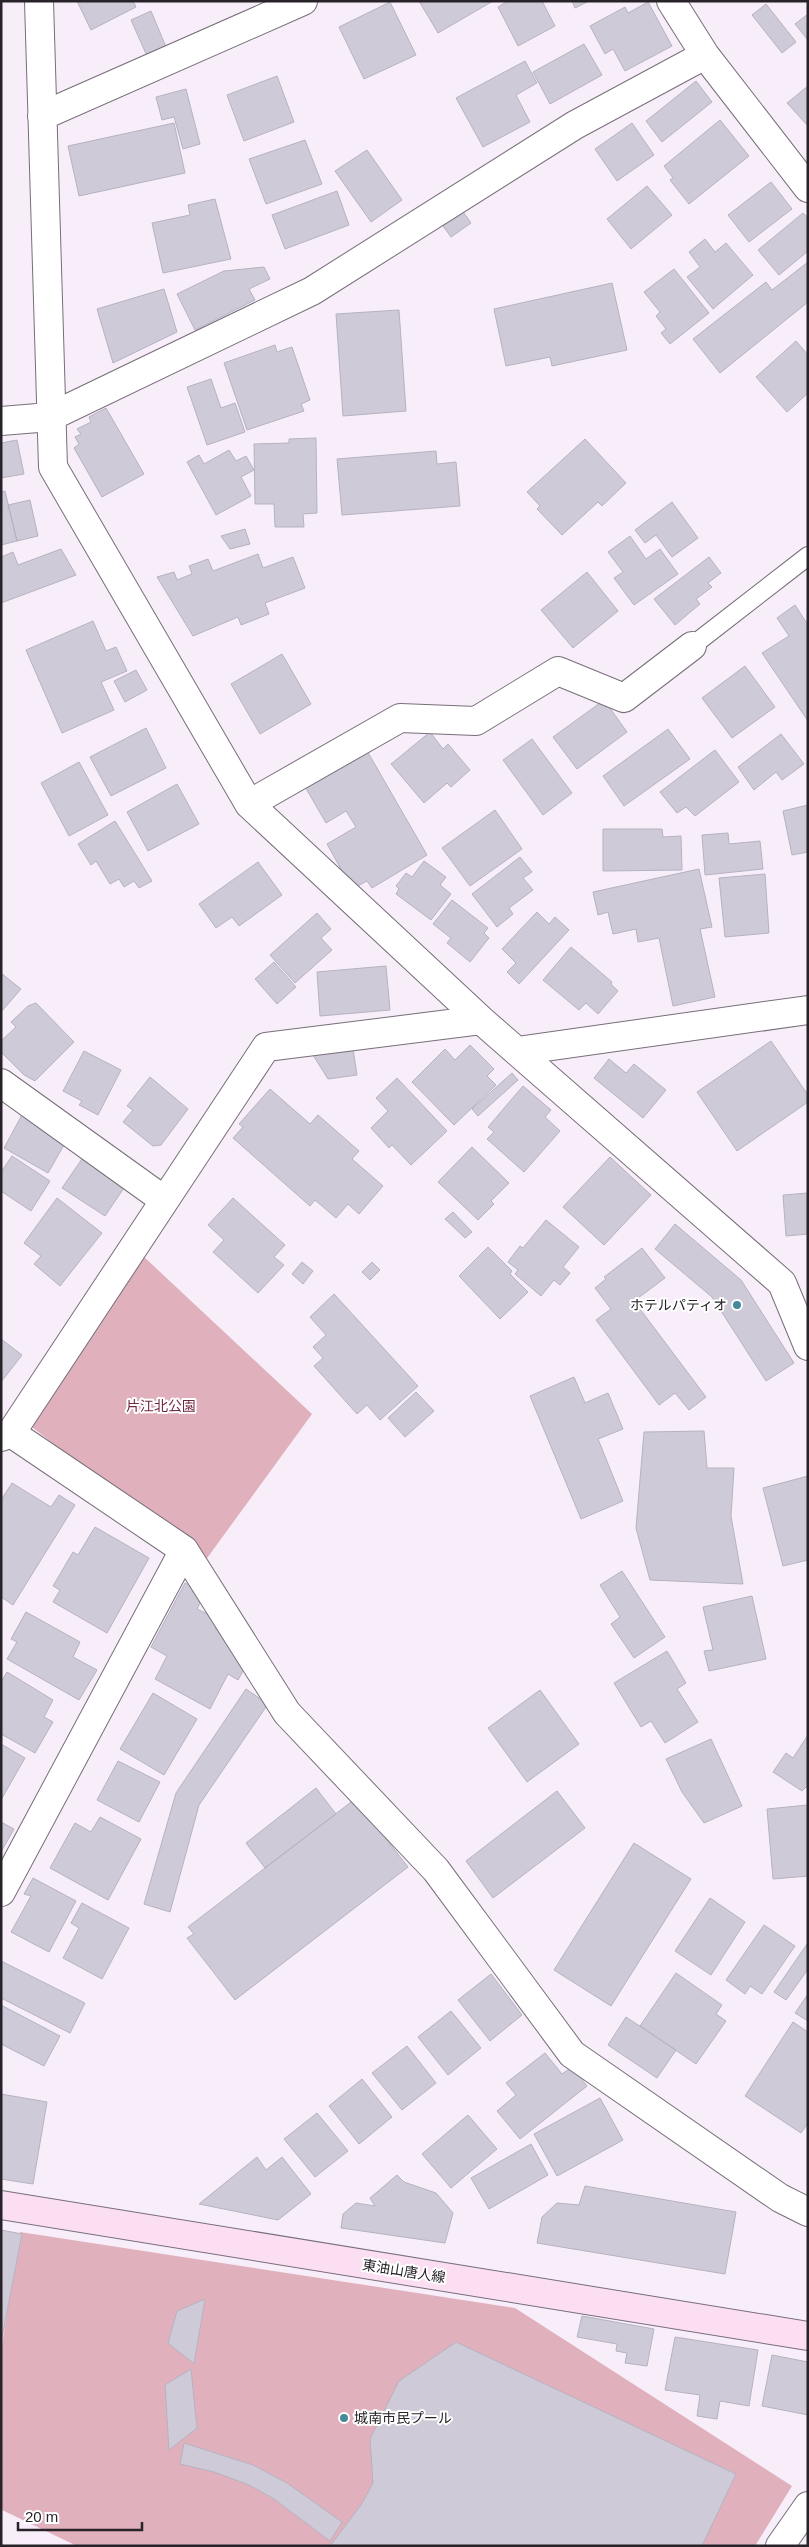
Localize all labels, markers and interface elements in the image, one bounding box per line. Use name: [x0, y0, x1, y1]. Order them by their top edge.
place label: ホテルパティオ: [630, 1297, 727, 1313]
marker: ホテルパティオ: [731, 1299, 743, 1311]
park label: 片江北公園: [126, 1398, 196, 1414]
street label: 東油山唐人線: [361, 2257, 447, 2285]
place label: 城南市民プール: [354, 2410, 452, 2426]
marker: 城南市民プール: [338, 2412, 350, 2424]
scale bar: [18, 2500, 141, 2532]
text: 20 m: [25, 2508, 58, 2525]

